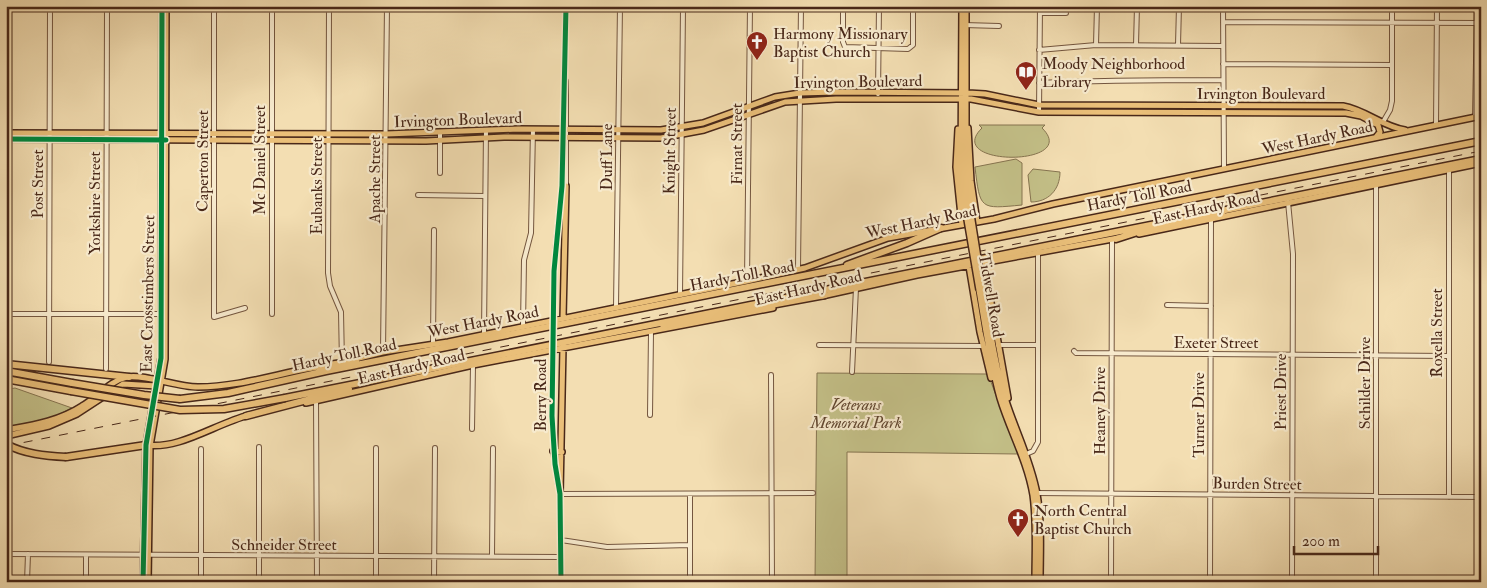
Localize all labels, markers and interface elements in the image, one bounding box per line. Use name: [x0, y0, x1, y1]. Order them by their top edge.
place label: Harmony Missionary Baptist Church: [773, 24, 909, 63]
church icon: Harmony Missionary Baptist Church: [745, 30, 769, 61]
place label: Moody Neighborhood Library: [1042, 54, 1185, 92]
library icon: Moody Neighborhood Library: [1014, 60, 1038, 91]
street label: Irvington Boulevard: [794, 71, 923, 93]
street label: Irvington Boulevard: [1197, 84, 1325, 104]
street label: Firnat Street: [727, 103, 747, 185]
street label: Mc Daniel Street: [250, 105, 270, 215]
street label: Knight Street: [659, 107, 681, 195]
street label: Irvington Boulevard: [393, 108, 523, 132]
street label: Caperton Street: [193, 110, 214, 212]
street label: West Hardy Road: [1259, 116, 1375, 160]
street label: Duff Lane: [597, 123, 617, 190]
street label: Apache Street: [365, 135, 386, 224]
street label: Eubanks Street: [307, 137, 327, 235]
street label: Post Street: [28, 149, 48, 219]
street label: Yorkshire Street: [85, 151, 105, 255]
street label: Hardy Toll Road: [1085, 176, 1193, 216]
street label: East Hardy Road: [1151, 187, 1262, 229]
street label: West Hardy Road: [863, 200, 979, 244]
street label: East Crosstimbers Street: [137, 215, 159, 373]
street label: Tidwell Road: [974, 252, 1008, 339]
street label: Hardy Toll Road: [688, 256, 796, 296]
street label: East Hardy Road: [753, 266, 864, 310]
street label: Roxella Street: [1427, 288, 1447, 378]
street label: West Hardy Road: [425, 301, 541, 343]
street label: Exeter Street: [1174, 333, 1258, 353]
street label: Hardy Toll Road: [290, 334, 398, 376]
street label: Schilder Drive: [1355, 336, 1375, 429]
street label: East Hardy Road: [356, 345, 467, 389]
street label: Priest Drive: [1271, 353, 1291, 430]
street label: Berry Road: [531, 358, 551, 431]
street label: Heaney Drive: [1090, 367, 1110, 455]
street label: Turner Drive: [1189, 372, 1209, 458]
park label: Veterans Memorial Park: [809, 395, 902, 433]
street label: Burden Street: [1212, 473, 1302, 495]
place label: North Central Baptist Church: [1034, 501, 1132, 540]
church icon: North Central Baptist Church: [1006, 507, 1030, 538]
scale bar: [1294, 523, 1378, 555]
text: 200 m: [1302, 532, 1340, 551]
street label: Schneider Street: [231, 535, 337, 555]

